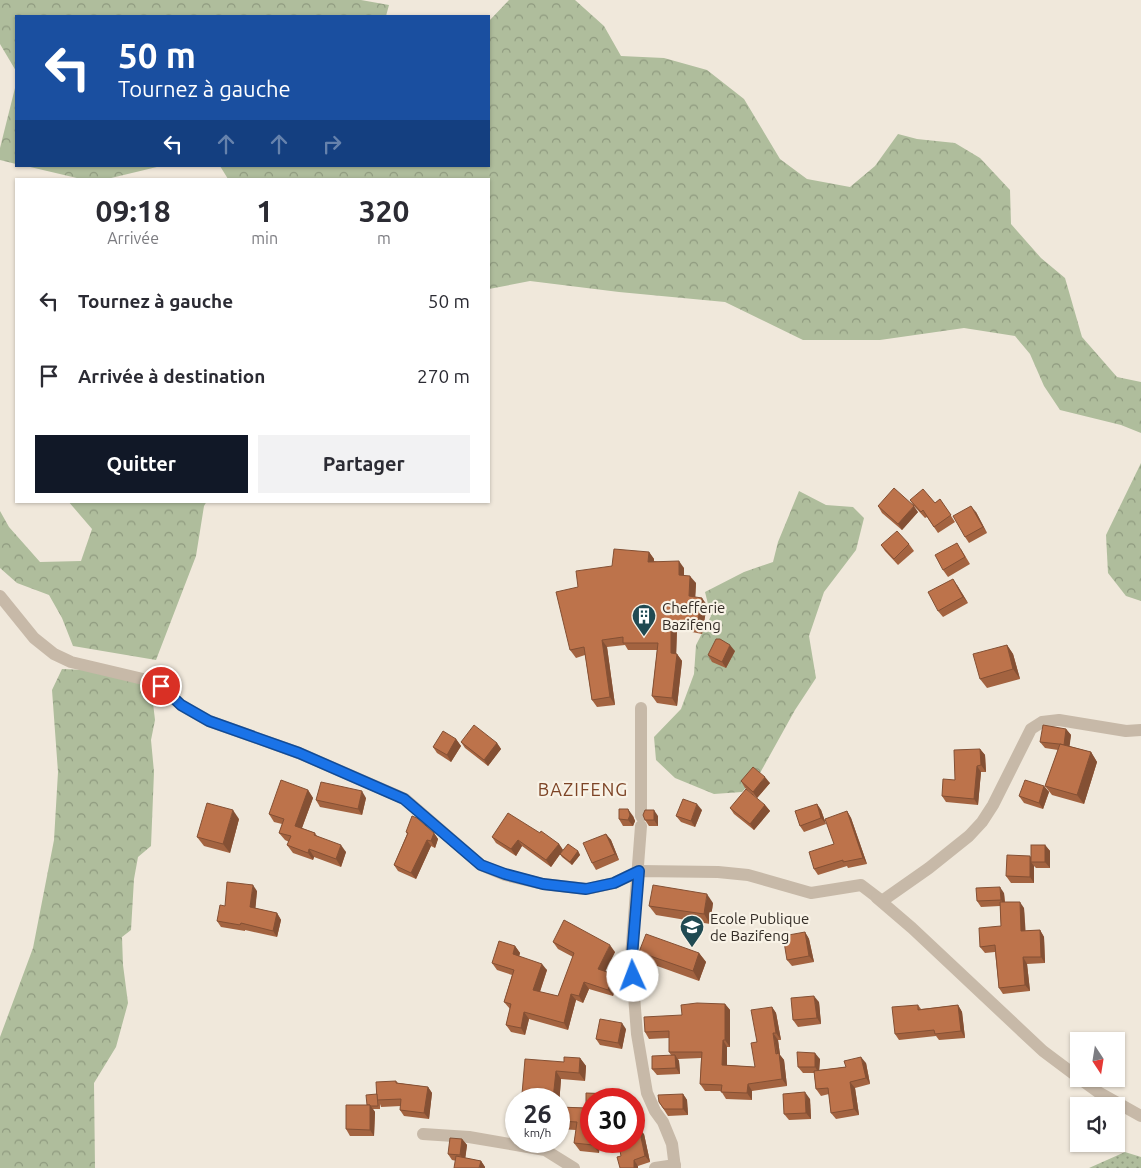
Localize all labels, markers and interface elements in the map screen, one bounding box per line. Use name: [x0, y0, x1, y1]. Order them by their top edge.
icon: left: [35, 35, 100, 100]
text: 50 m: [118, 35, 196, 75]
text: Tournez à gauche: [118, 76, 291, 101]
icon: left: [159, 130, 187, 158]
icon: ahead: [212, 130, 240, 158]
icon: ahead: [265, 130, 293, 158]
icon: right: [318, 130, 346, 158]
text: 09:18: [96, 194, 171, 228]
text: 1: [256, 194, 273, 228]
text: 320: [359, 194, 409, 228]
text: Arrivée: [107, 229, 159, 247]
text: min: [251, 229, 278, 247]
text: m: [377, 229, 391, 247]
icon: left: [35, 287, 63, 315]
text: Tournez à gauche: [78, 290, 233, 312]
text: 50 m: [428, 290, 470, 312]
icon: arrive: [35, 362, 63, 390]
text: Arrivée à destination: [78, 365, 265, 387]
text: 270 m: [417, 365, 470, 387]
button: Quitter: [35, 435, 248, 493]
button: Partager: [258, 435, 470, 493]
place label: Chefferie Bazifeng: [662, 599, 725, 633]
building icon: Chefferie Bazifeng: [631, 603, 657, 637]
pin: [140, 665, 182, 707]
icon: arrive: [147, 672, 175, 700]
district label: BAZIFENG: [538, 779, 628, 799]
place label: Ecole Publique de Bazifeng: [710, 910, 809, 944]
school or university icon: Ecole Publique de Bazifeng: [679, 914, 705, 948]
position arrow: [606, 949, 658, 1001]
north arrow: [1070, 1032, 1125, 1088]
map controls: [1070, 1032, 1125, 1152]
speed limit sign: 30: [580, 1088, 645, 1153]
button: sound: [1070, 1097, 1125, 1152]
text: 26: [523, 1100, 552, 1128]
text: km/h: [524, 1126, 551, 1139]

